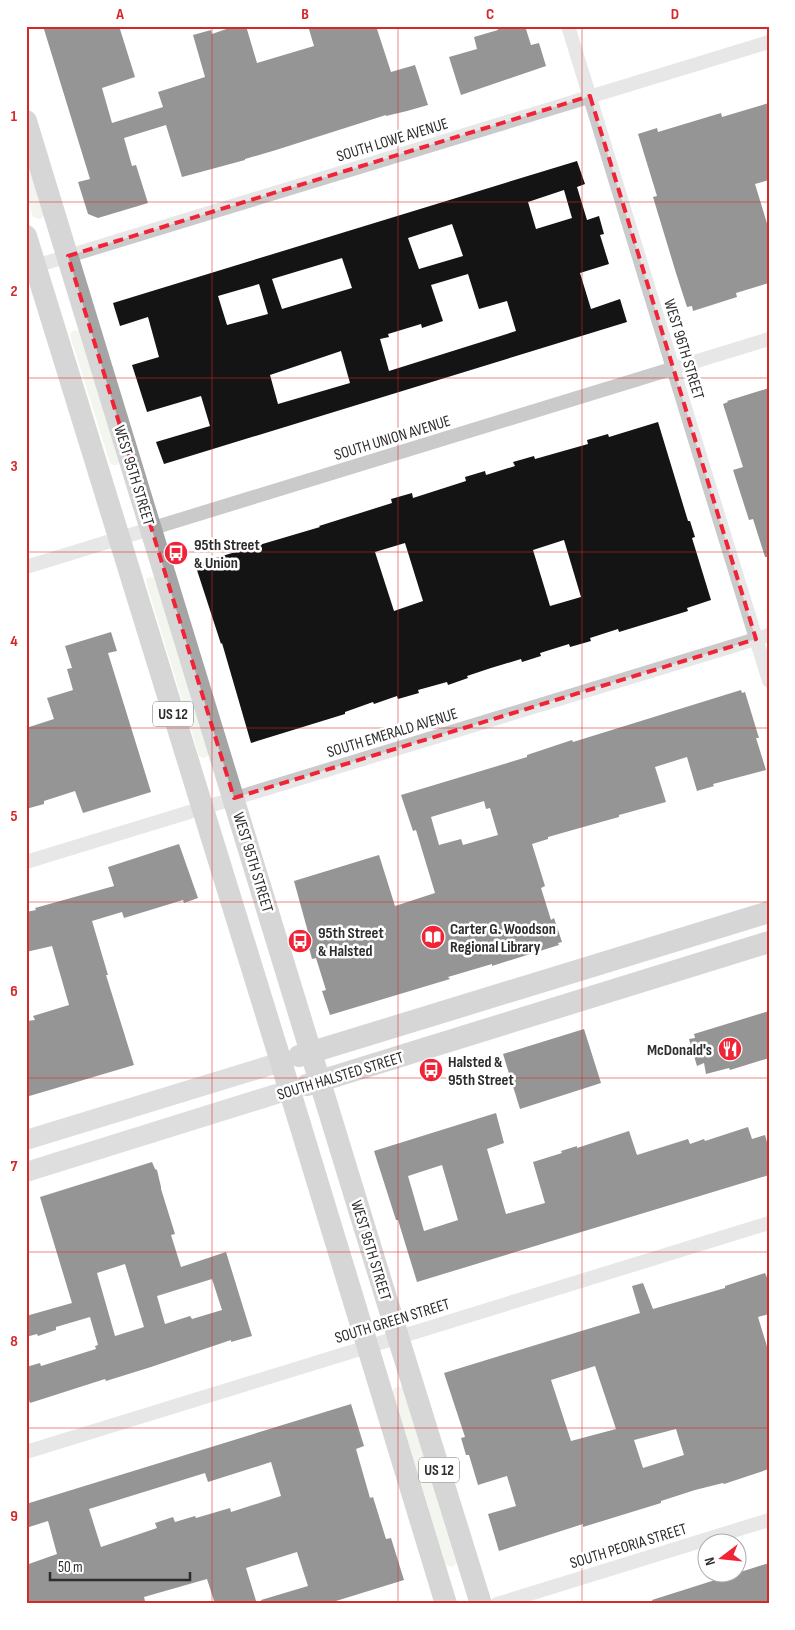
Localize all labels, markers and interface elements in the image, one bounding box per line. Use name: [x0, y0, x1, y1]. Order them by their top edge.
text: A: [115, 5, 124, 24]
text: B: [301, 5, 309, 24]
text: C: [486, 5, 494, 24]
text: D: [671, 5, 679, 24]
text: 1: [11, 107, 18, 126]
street label: SOUTH LOWE AVENUE: [334, 114, 451, 166]
text: 2: [10, 282, 18, 301]
street label: WEST 96TH STREET: [659, 297, 708, 403]
street label: SOUTH UNION AVENUE: [332, 412, 453, 465]
street label: WEST 95TH STREET: [109, 423, 158, 528]
text: 3: [10, 457, 18, 476]
place label: 95th Street & Union: [194, 536, 260, 573]
bus stop icon: 95th Street & Union: [163, 540, 189, 566]
text: 4: [10, 632, 18, 651]
road number: US 12: [153, 702, 193, 726]
street label: SOUTH EMERALD AVENUE: [325, 705, 460, 762]
text: 5: [10, 807, 18, 826]
street label: WEST 95TH STREET: [228, 810, 277, 915]
place label: Carter G. Woodson Regional Library: [450, 920, 556, 957]
place label: 95th Street & Halsted: [318, 924, 384, 961]
library icon: Carter G. Woodson Regional Library: [420, 924, 446, 950]
bus stop icon: 95th Street & Halsted: [287, 928, 313, 954]
text: 6: [10, 982, 18, 1001]
restaurant icon: McDonald's: [717, 1036, 743, 1062]
place label: McDonald's: [647, 1041, 712, 1060]
street label: SOUTH HALSTED STREET: [275, 1048, 406, 1105]
place label: Halsted & 95th Street: [448, 1053, 514, 1090]
bus stop icon: Halsted & 95th Street: [418, 1057, 444, 1083]
text: 7: [11, 1157, 18, 1176]
street label: WEST 95TH STREET: [346, 1198, 395, 1303]
street label: SOUTH GREEN STREET: [333, 1295, 453, 1348]
text: 8: [10, 1332, 18, 1351]
road number: US 12: [419, 1458, 459, 1482]
text: 9: [10, 1507, 18, 1526]
street label: SOUTH PEORIA STREET: [568, 1519, 690, 1573]
north arrow: [698, 1532, 748, 1582]
scale bar: [50, 1550, 190, 1582]
text: N: [701, 1556, 719, 1567]
text: 50 m: [58, 1558, 83, 1577]

